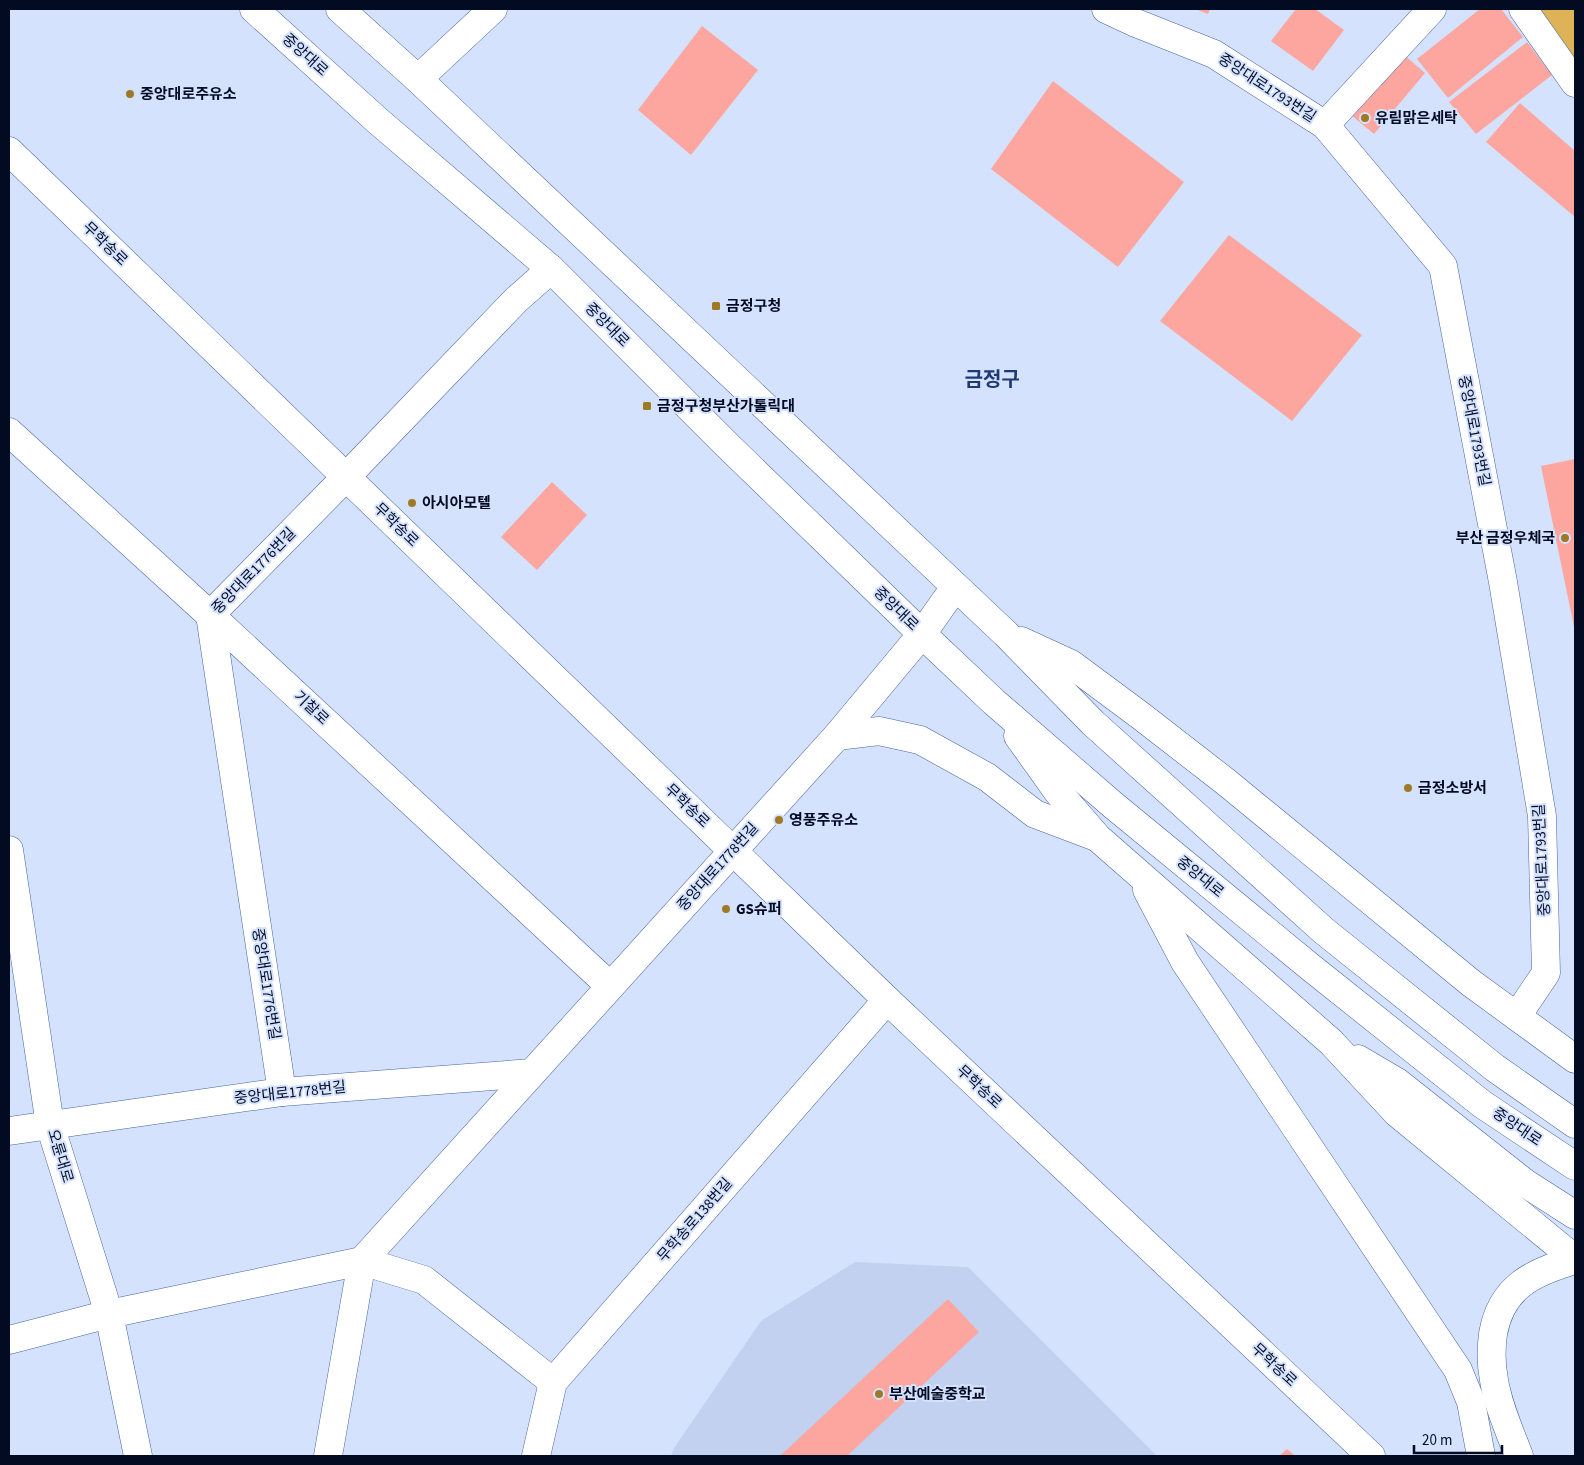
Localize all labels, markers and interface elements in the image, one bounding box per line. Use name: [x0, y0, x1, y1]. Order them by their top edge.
street label: 중앙대로: [277, 29, 333, 81]
street label: 중앙대로1793번길: [1214, 49, 1320, 127]
place label: 중앙대로주유소: [140, 84, 237, 105]
marker: 중앙대로주유소: [124, 88, 136, 100]
place label: 유림맑은세탁: [1375, 108, 1458, 129]
marker: 유림맑은세탁: [1359, 112, 1371, 124]
street label: 무학송로: [78, 217, 132, 271]
place label: 금정구청: [726, 296, 781, 317]
street label: 중앙대로: [580, 298, 634, 352]
marker: 금정구청: [710, 300, 722, 312]
district label: 금정구: [964, 366, 1020, 394]
street label: 중앙대로1793번길: [1453, 374, 1495, 488]
place label: 금정구청부산가톨릭대: [657, 396, 795, 417]
marker: 금정구청부산가톨릭대: [641, 400, 653, 412]
place label: 아시아모텔: [422, 493, 491, 514]
marker: 아시아모텔: [406, 497, 418, 509]
street label: 무학송로: [369, 498, 423, 552]
street label: 중앙대로1776번길: [207, 523, 301, 619]
place label: 부산 금정우체국: [1455, 528, 1555, 549]
marker: 부산 금정우체국: [1559, 532, 1571, 544]
street label: 중앙대로: [869, 582, 923, 636]
street label: 기찰로: [289, 686, 333, 730]
place label: 금정소방서: [1418, 778, 1487, 799]
street label: 무학송로: [660, 779, 714, 833]
marker: 금정소방서: [1402, 782, 1414, 794]
street label: 중앙대로1793번길: [1529, 803, 1555, 917]
place label: 영풍주유소: [789, 810, 858, 831]
marker: 영풍주유소: [773, 814, 785, 826]
street label: 중앙대로1778번길: [673, 818, 763, 916]
street label: 중앙대로: [1172, 851, 1228, 903]
place label: GS슈퍼: [736, 899, 782, 920]
marker: GS슈퍼: [720, 903, 732, 915]
street label: 중앙대로1776번길: [247, 927, 285, 1041]
street label: 무학송로: [952, 1060, 1006, 1114]
street label: 중앙대로1778번길: [233, 1077, 347, 1109]
street label: 중앙대로: [1488, 1103, 1546, 1151]
street label: 오륜대로: [42, 1127, 78, 1185]
street label: 무학송로138번길: [653, 1173, 737, 1267]
street label: 무학송로: [1247, 1338, 1301, 1392]
place label: 부산예술중학교: [889, 1384, 986, 1405]
marker: 부산예술중학교: [873, 1388, 885, 1400]
scale bar: [1414, 1422, 1502, 1454]
text: 20 m: [1422, 1430, 1452, 1451]

